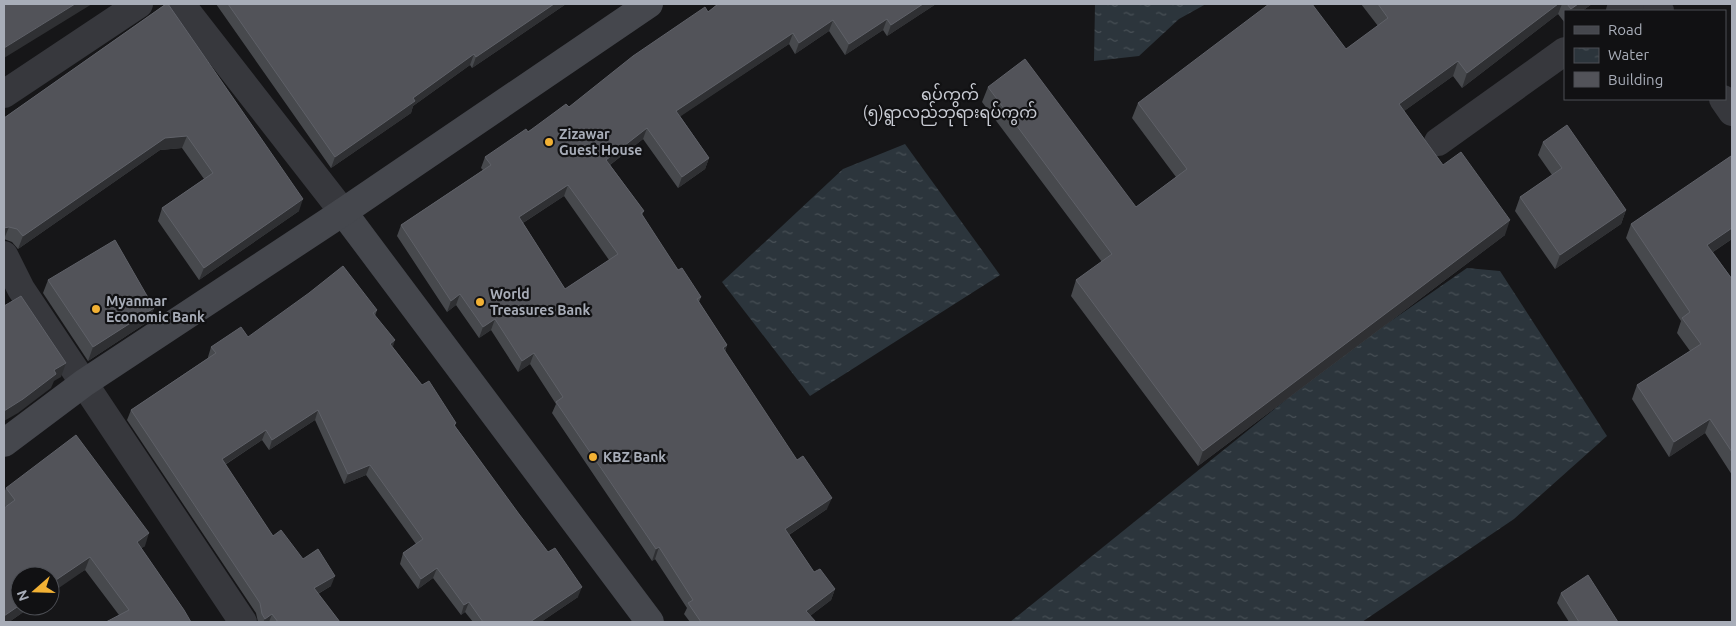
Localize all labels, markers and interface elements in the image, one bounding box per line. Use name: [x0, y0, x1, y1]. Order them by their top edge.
legend: [1564, 10, 1726, 100]
text: Road: [1608, 21, 1643, 38]
text: Water: [1608, 46, 1649, 63]
text: Building: [1608, 71, 1663, 88]
district label: ရပ်ကွက် (၅)ရွာလည်ဘုရားရပ်ကွက်: [863, 83, 1037, 127]
place label: Zizawar Guest House: [559, 126, 642, 158]
marker: Zizawar Guest House: [543, 136, 555, 148]
place label: World Treasures Bank: [490, 286, 590, 318]
place label: Myanmar Economic Bank: [106, 293, 205, 325]
marker: World Treasures Bank: [474, 296, 486, 308]
marker: Myanmar Economic Bank: [90, 303, 102, 315]
place label: KBZ Bank: [603, 449, 666, 465]
marker: KBZ Bank: [587, 451, 599, 463]
north arrow: [10, 566, 60, 616]
text: N: [13, 588, 32, 603]

